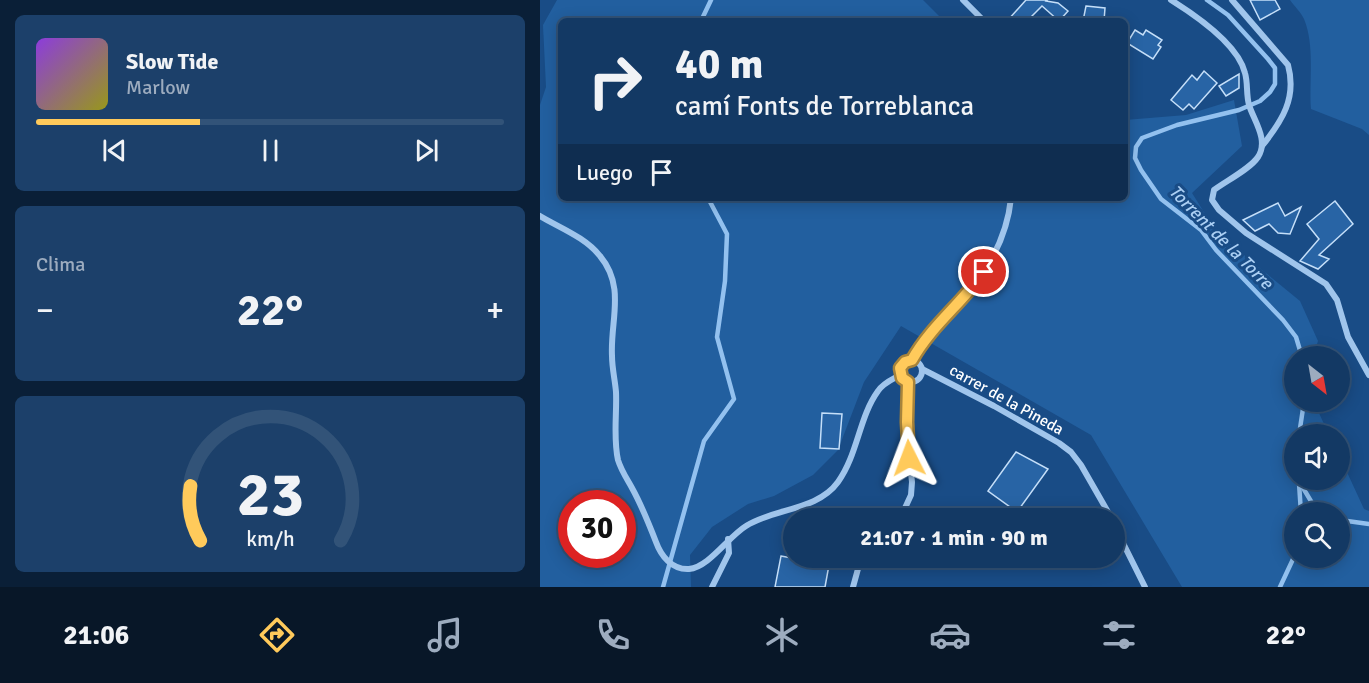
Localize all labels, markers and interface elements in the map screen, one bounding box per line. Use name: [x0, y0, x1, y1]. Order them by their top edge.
text: 40 m: [675, 39, 764, 90]
icon: right: [576, 42, 654, 120]
text: Slow Tide: [126, 48, 218, 75]
text: Marlow: [126, 75, 190, 100]
text: camí Fonts de Torreblanca: [675, 90, 974, 123]
icon: previous: [98, 134, 131, 167]
icon: pause: [254, 134, 287, 167]
icon: next: [410, 134, 443, 167]
icon: arrive: [645, 156, 678, 189]
text: Luego: [576, 159, 633, 186]
water label: Torrent de la Torre: [1164, 180, 1278, 294]
pin: [958, 246, 1009, 297]
text: Clima: [36, 252, 85, 277]
icon: arrive: [967, 255, 1000, 288]
text: 22°: [237, 283, 303, 338]
text: −: [36, 290, 54, 331]
text: +: [486, 290, 504, 331]
north arrow: [1284, 346, 1350, 412]
map controls: [1284, 346, 1350, 568]
street label: carrer de la Pineda: [946, 360, 1067, 440]
button: sound: [1284, 424, 1350, 490]
position arrow: [877, 426, 941, 490]
text: 23: [236, 456, 304, 533]
speed limit sign: 30: [558, 490, 636, 568]
button: search: [1284, 502, 1350, 568]
text: 21:07 · 1 min · 90 m: [860, 524, 1048, 551]
text: km/h: [246, 527, 294, 553]
icon: directions: [256, 614, 298, 656]
icon: music: [424, 614, 466, 656]
icon: phone: [592, 614, 634, 656]
icon: climate: [761, 614, 803, 656]
icon: car: [929, 614, 971, 656]
icon: filters: [1098, 614, 1140, 656]
text: 21:06: [63, 619, 129, 652]
text: 22°: [1266, 619, 1306, 652]

